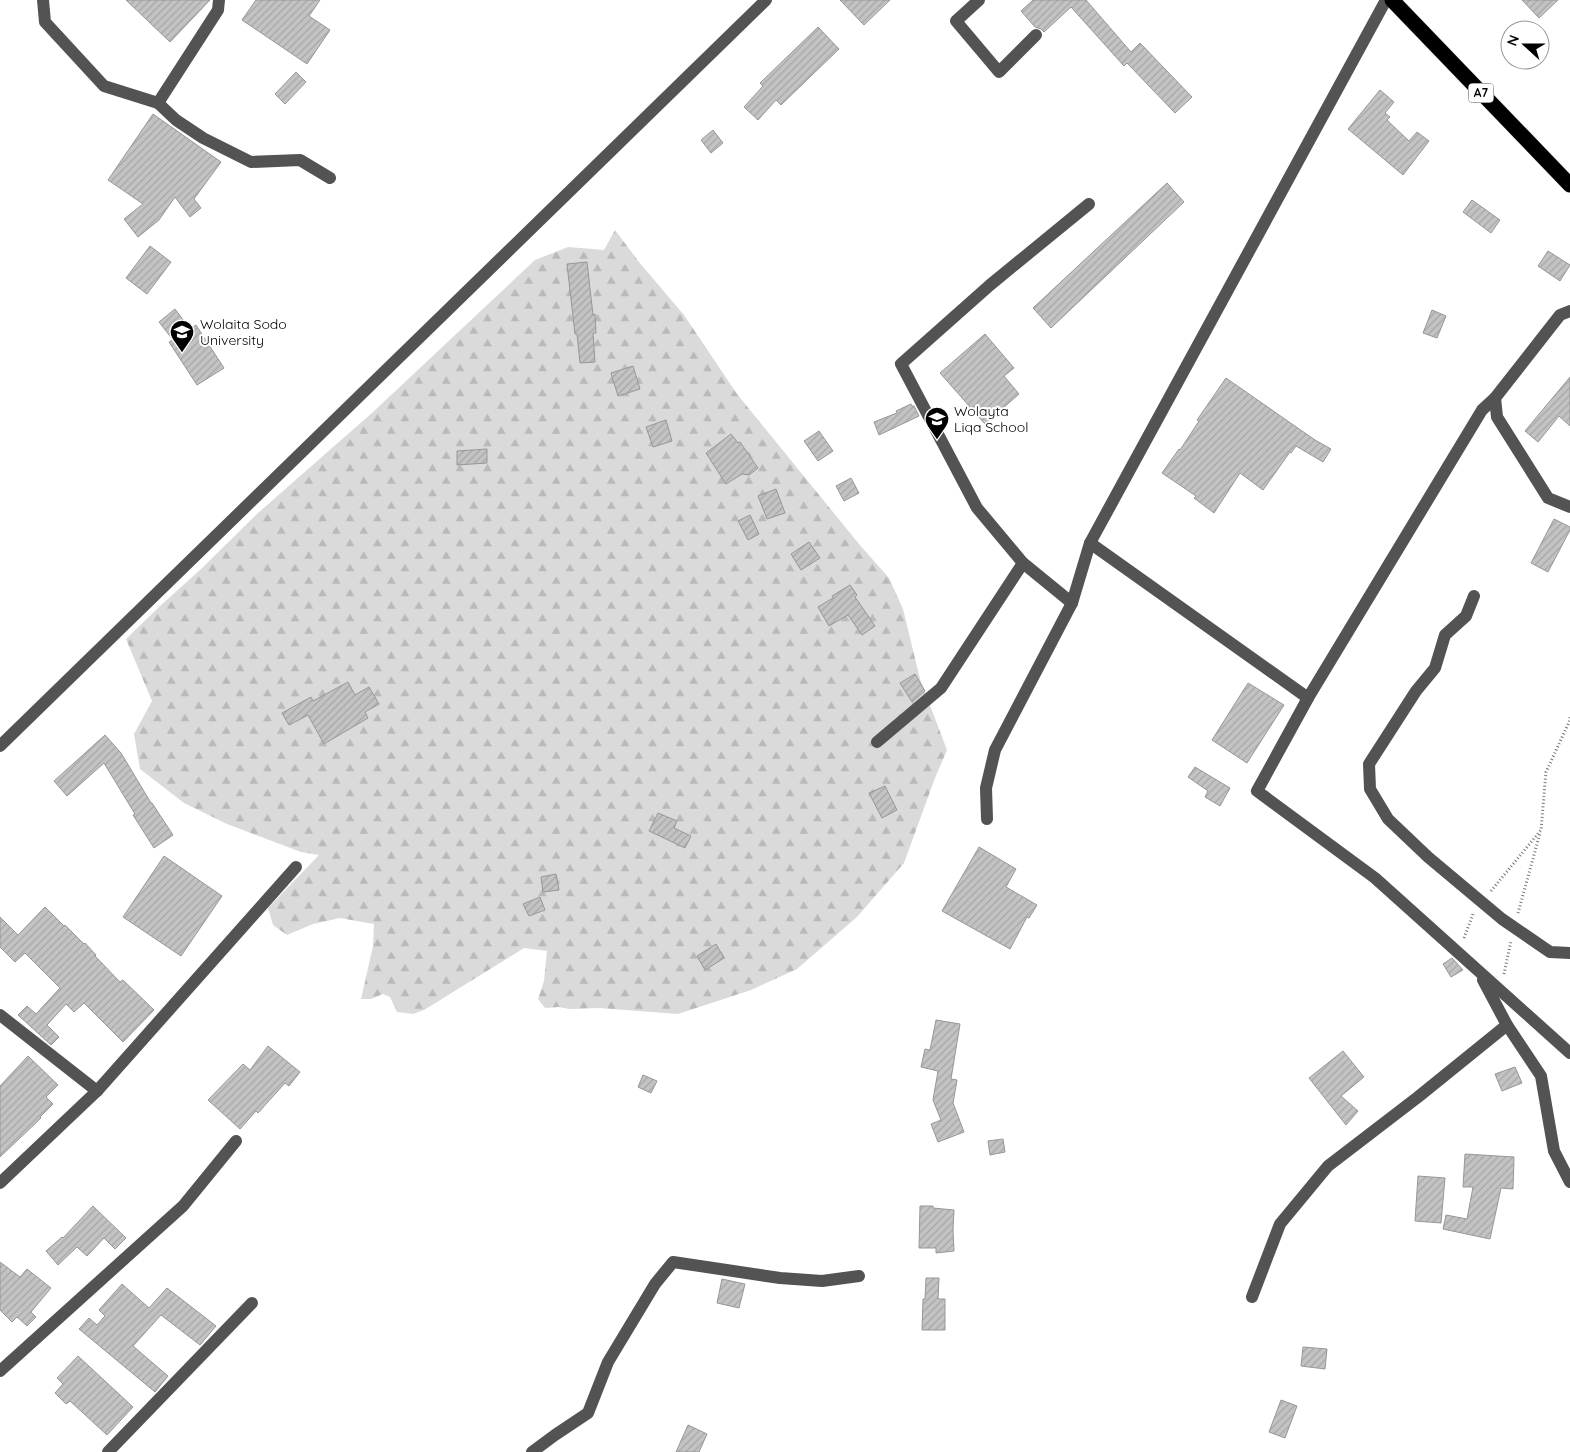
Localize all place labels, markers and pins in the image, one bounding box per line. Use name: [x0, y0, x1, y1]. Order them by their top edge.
place label: Wolaita Sodo University: [200, 315, 287, 349]
school or university icon: Wolaita Sodo University: [169, 319, 195, 353]
place label: Wolayta Liqa School: [954, 402, 1028, 436]
school or university icon: Wolayta Liqa School: [924, 406, 950, 440]

